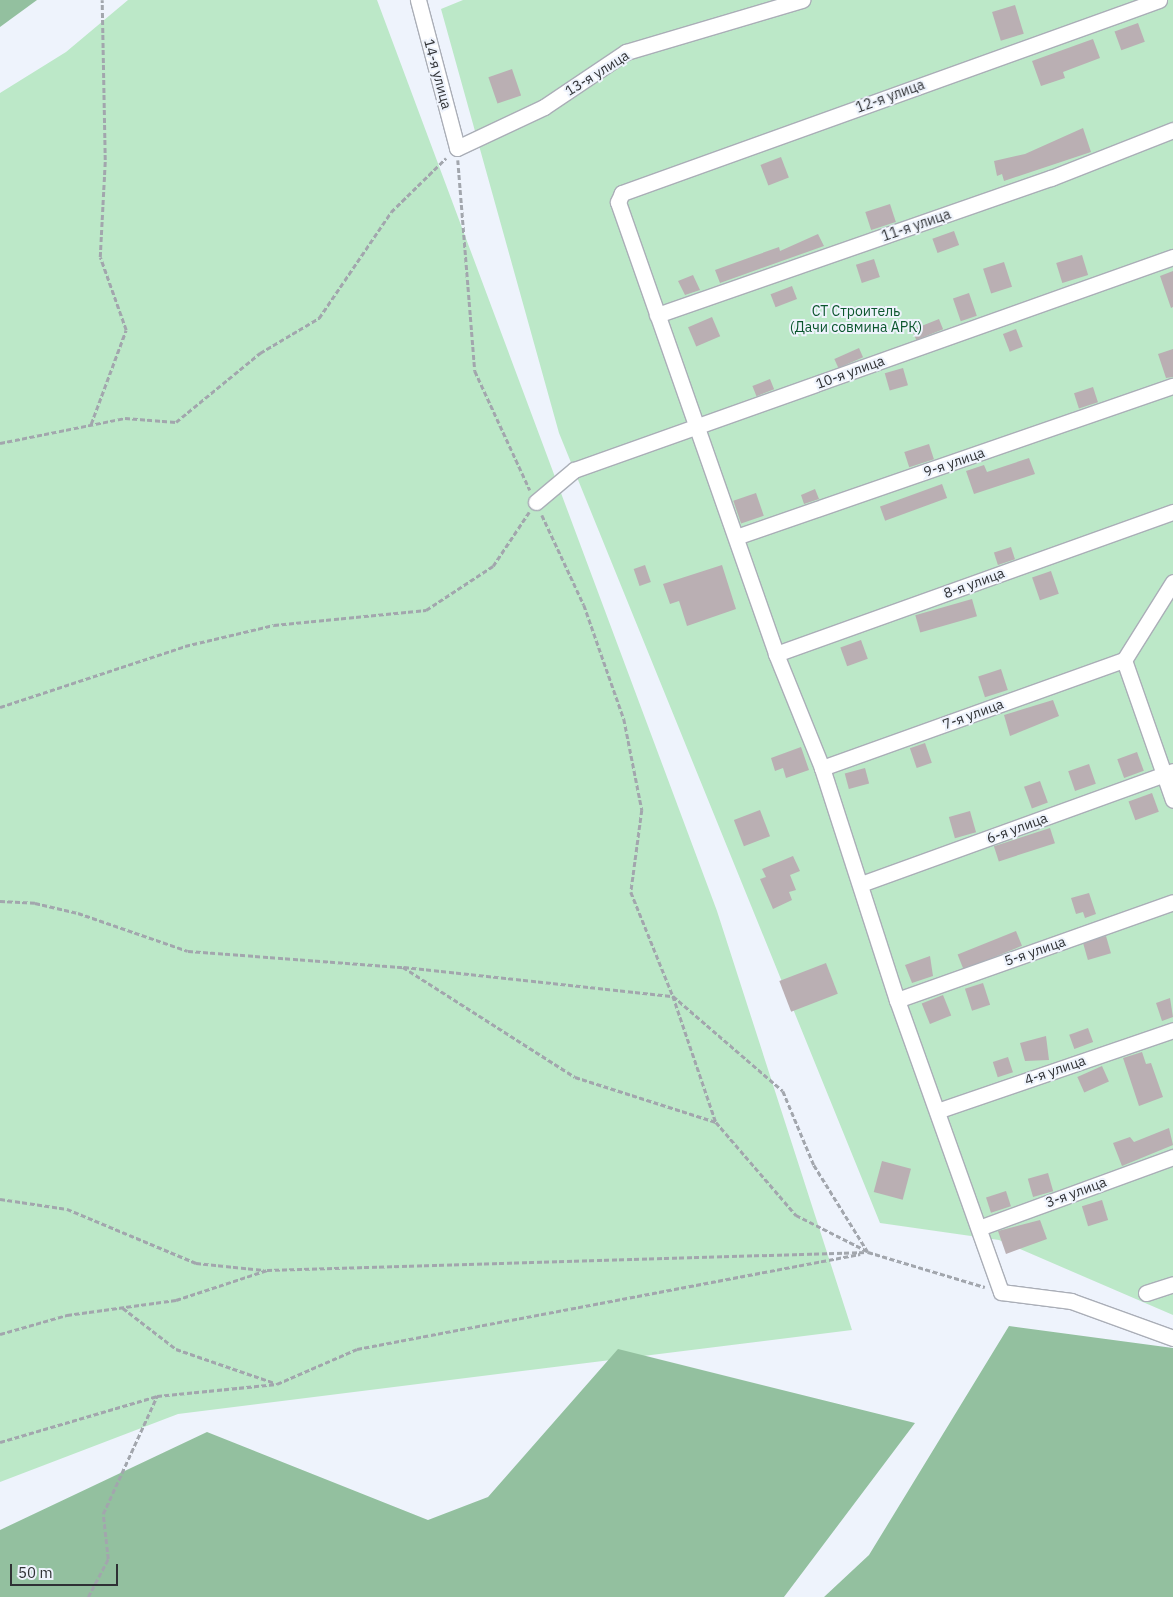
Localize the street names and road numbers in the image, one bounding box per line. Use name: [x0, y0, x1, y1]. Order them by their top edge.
street label: 14-я улица: [421, 37, 455, 111]
street label: 13-я улица: [562, 47, 632, 99]
street label: 12-я улица: [853, 76, 927, 116]
street label: 11-я улица: [879, 205, 953, 245]
street label: 10-я улица: [813, 352, 887, 392]
street label: 9-я улица: [921, 444, 987, 480]
street label: 8-я улица: [941, 564, 1007, 602]
street label: 7-я улица: [940, 695, 1006, 733]
street label: 6-я улица: [984, 809, 1050, 847]
street label: 5-я улица: [1002, 933, 1068, 969]
street label: 4-я улица: [1022, 1052, 1088, 1088]
street label: 3-я улица: [1043, 1173, 1109, 1211]

